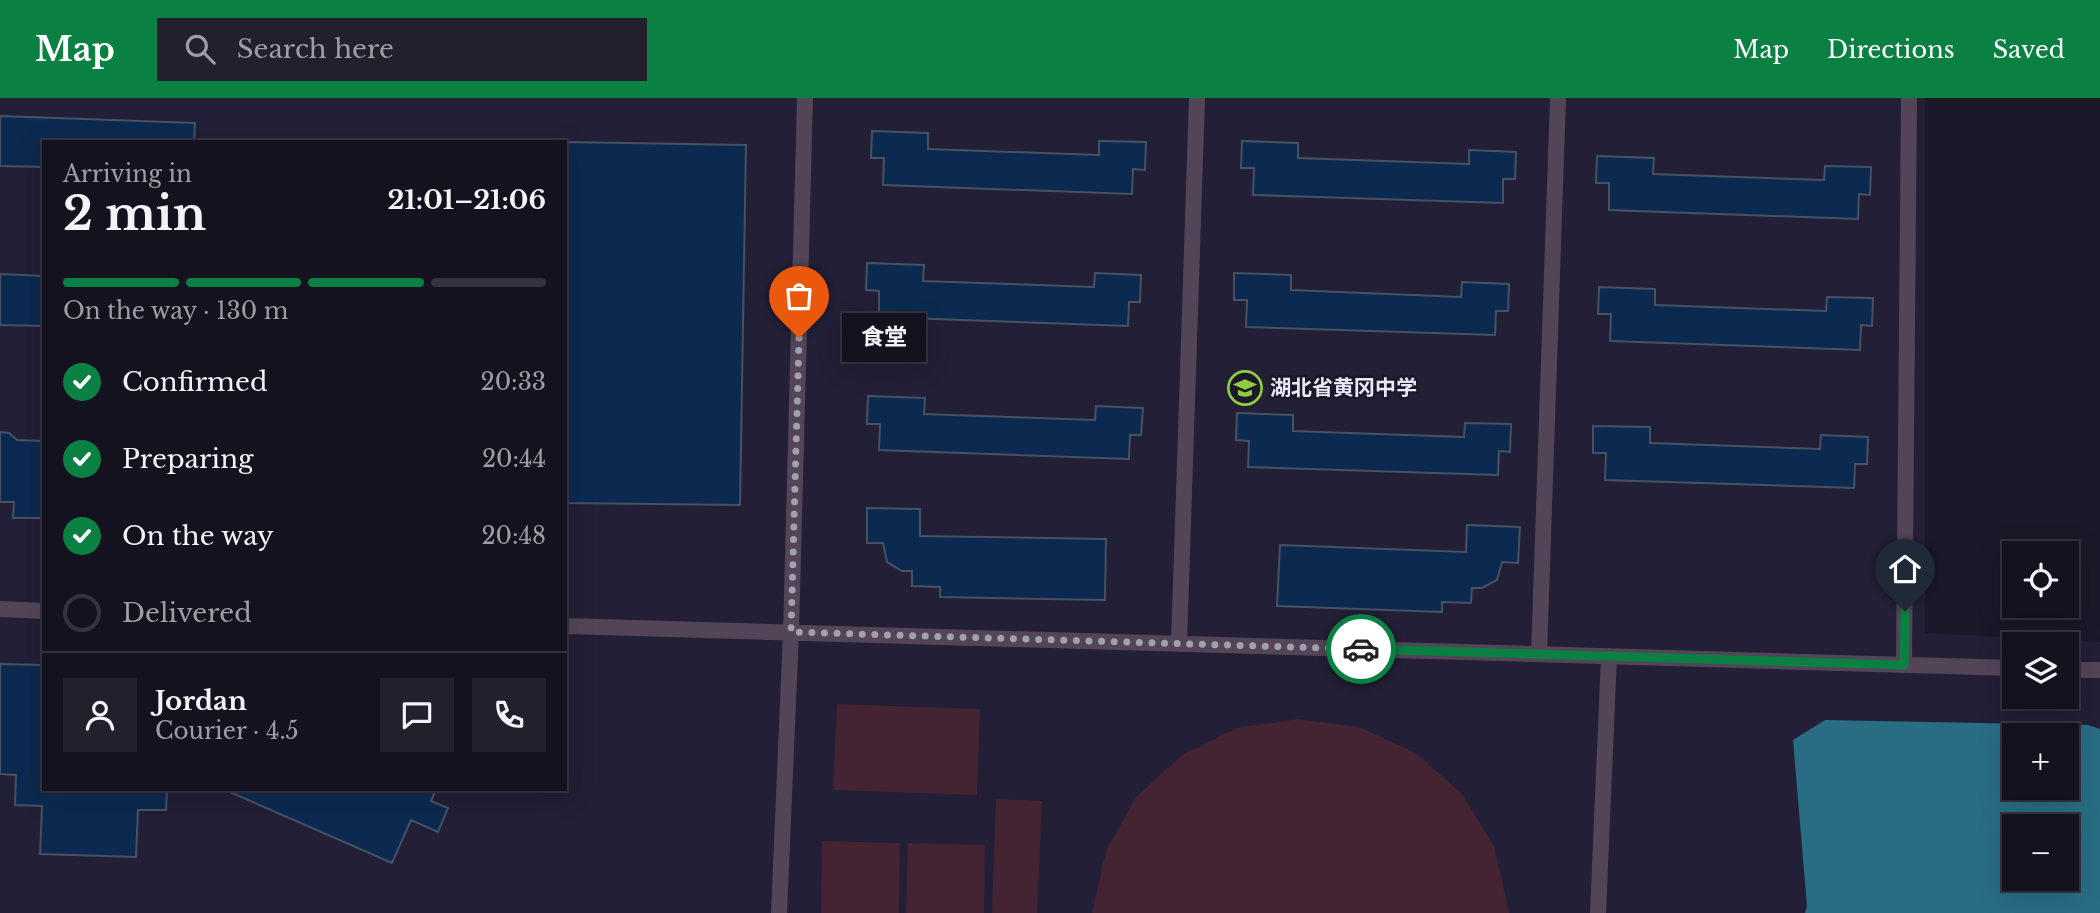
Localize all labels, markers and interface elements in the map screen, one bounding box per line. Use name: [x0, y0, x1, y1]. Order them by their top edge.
search box: [157, 18, 647, 81]
text: Map: [35, 29, 115, 70]
icon: search: [181, 30, 219, 68]
text: Search here: [237, 33, 394, 65]
text: Map: [1733, 35, 1789, 64]
text: Directions: [1827, 35, 1955, 64]
text: Saved: [1993, 35, 2065, 64]
text: Arriving in: [63, 160, 192, 188]
text: 21:01–21:06: [388, 184, 546, 216]
text: 2 min: [63, 185, 206, 242]
pin: [769, 266, 829, 338]
icon: bag: [780, 277, 818, 315]
text: On the way · 130 m: [63, 297, 288, 325]
callout: 食堂: [841, 314, 925, 362]
text: 食堂: [861, 323, 907, 351]
icon: check: [63, 363, 101, 401]
text: Confirmed: [122, 366, 267, 398]
text: 20:33: [481, 368, 546, 396]
school or university icon: 湖北省黄冈中学: [1226, 369, 1264, 407]
place label: 湖北省黄冈中学: [1270, 375, 1417, 401]
icon: check: [63, 440, 101, 478]
text: Preparing: [122, 443, 254, 475]
text: 20:44: [482, 445, 546, 473]
icon: check: [63, 517, 101, 555]
text: On the way: [122, 520, 274, 552]
text: 20:48: [481, 522, 546, 550]
pin: [1875, 539, 1935, 611]
map controls: [2002, 541, 2079, 891]
button: locate: [2002, 541, 2079, 618]
icon: home: [1886, 550, 1924, 588]
text: Delivered: [122, 597, 252, 629]
courier: [1326, 614, 1396, 684]
icon: car: [1342, 630, 1380, 668]
button: layers: [2002, 632, 2079, 709]
button: person: [63, 678, 137, 752]
button: chat: [380, 678, 454, 752]
button: phone: [472, 678, 546, 752]
text: Jordan: [155, 685, 247, 717]
text: Courier · 4.5: [155, 717, 299, 745]
button: +: [2002, 723, 2079, 800]
button: −: [2002, 814, 2079, 891]

